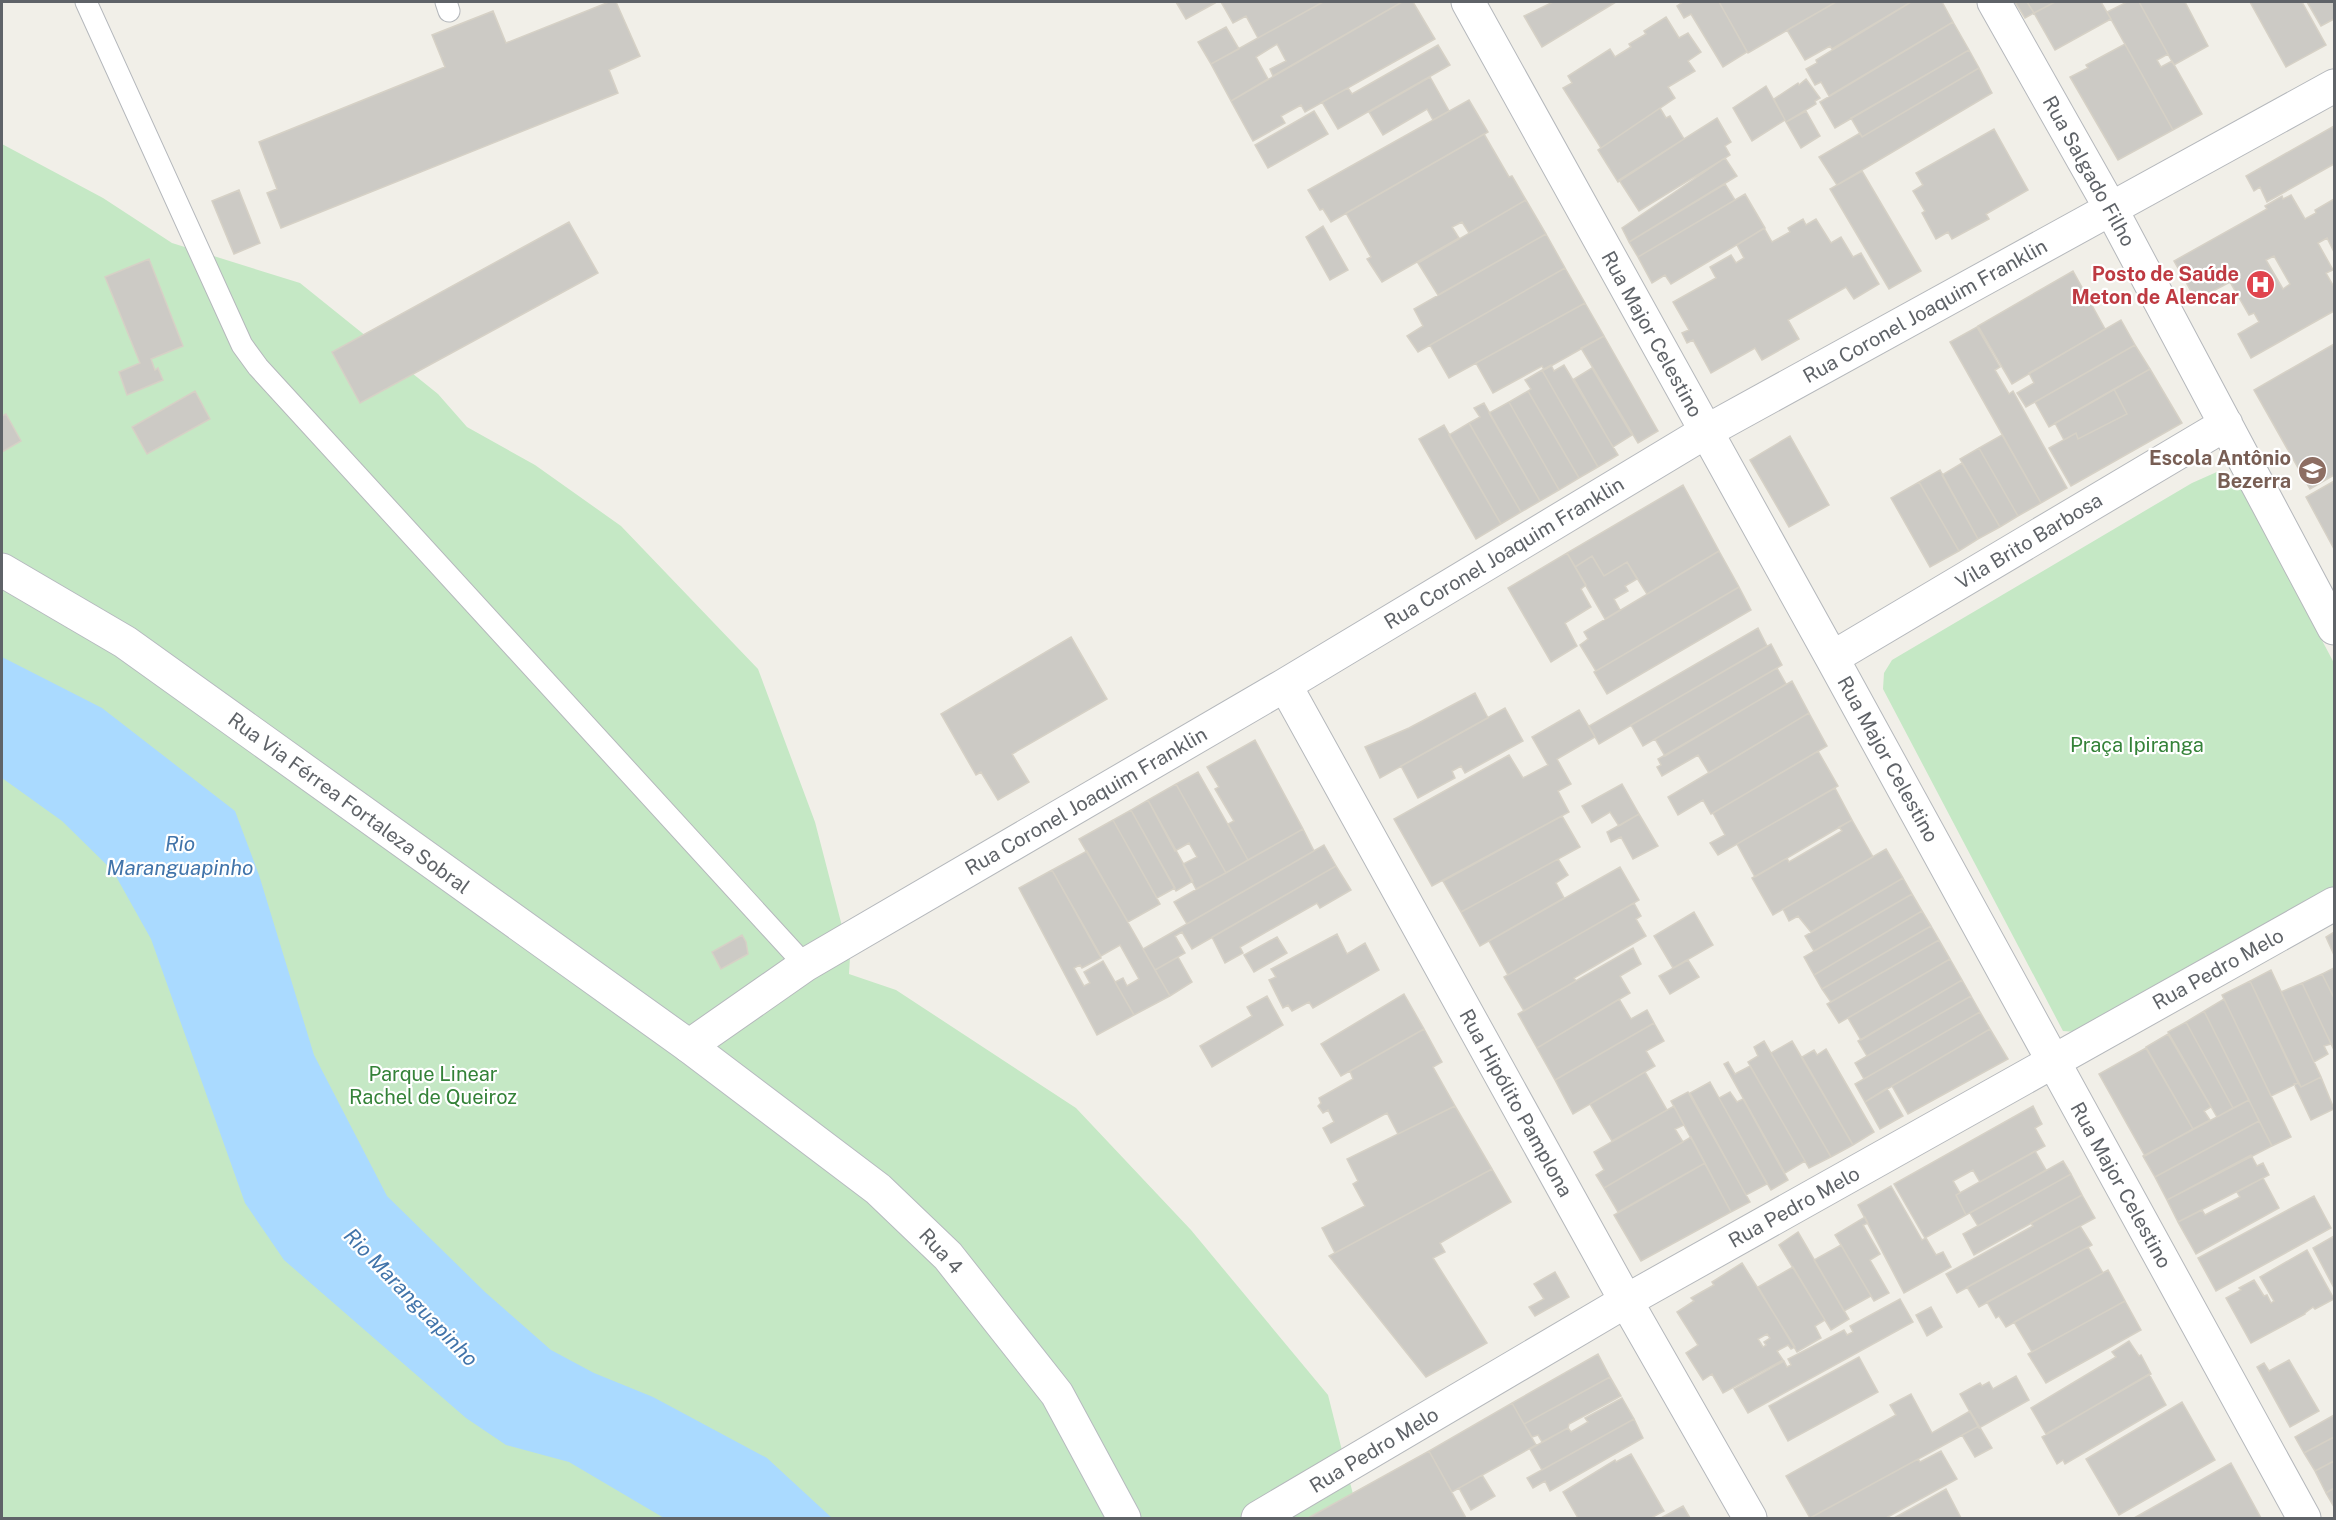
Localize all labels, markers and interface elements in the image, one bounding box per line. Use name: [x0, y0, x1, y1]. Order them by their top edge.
street label: Rua Salgado Filho: [2038, 91, 2140, 251]
street label: Rua Coronel Joaquim Franklin: [1799, 234, 2051, 388]
street label: Rua Major Celestino: [1596, 247, 1708, 421]
place label: Posto de Saúde Meton de Alencar: [2071, 262, 2239, 309]
hospital icon: Posto de Saúde Meton de Alencar: [2244, 269, 2276, 301]
place label: Escola Antônio Bezerra: [2149, 446, 2291, 493]
school or university icon: Escola Antônio Bezerra: [2296, 454, 2328, 486]
street label: Rua Coronel Joaquim Franklin: [1380, 472, 1628, 634]
street label: Vila Brito Barbosa: [1951, 488, 2107, 594]
street label: Rua Major Celestino: [1832, 672, 1944, 846]
street label: Rua Via Férrea Fortaleza Sobral: [223, 707, 475, 899]
street label: Rua Coronel Joaquim Franklin: [961, 722, 1211, 880]
park label: Praça Ipiranga: [2070, 733, 2204, 757]
water label: Rio Maranguapinho: [107, 831, 253, 880]
street label: Rua Pedro Melo: [2148, 923, 2288, 1015]
street label: Rua Hipólito Pamplona: [1454, 1005, 1578, 1201]
park label: Parque Linear Rachel de Queiroz: [349, 1062, 517, 1109]
street label: Rua Major Celestino: [2065, 1098, 2177, 1272]
street label: Rua Pedro Melo: [1724, 1161, 1864, 1253]
water label: Rio Maranguapinho: [339, 1223, 483, 1371]
street label: Rua 4: [914, 1223, 968, 1279]
street label: Rua Pedro Melo: [1305, 1402, 1443, 1498]

